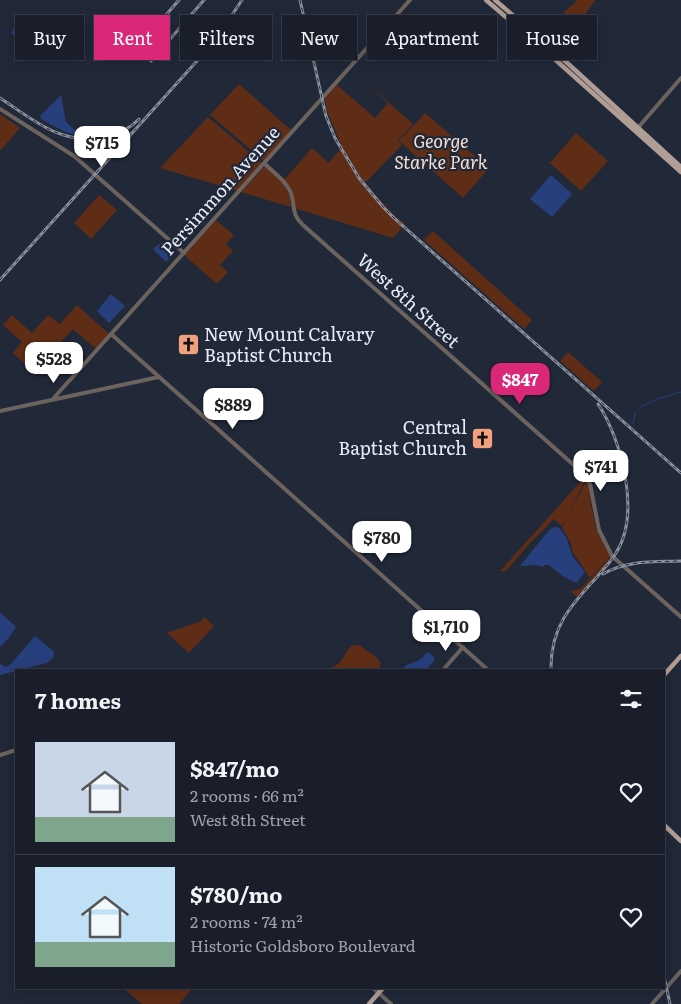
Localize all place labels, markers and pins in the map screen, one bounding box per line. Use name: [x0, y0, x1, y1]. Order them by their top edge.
pin: $715: [72, 126, 132, 168]
place label: New Mount Calvary Baptist Church: [204, 320, 375, 368]
church icon: New Mount Calvary Baptist Church: [176, 333, 200, 357]
pin: $528: [24, 342, 84, 384]
pin: $847: [490, 362, 550, 405]
pin: $889: [203, 388, 263, 430]
place label: Central Baptist Church: [338, 413, 467, 461]
church icon: Central Baptist Church: [471, 426, 495, 450]
pin: $741: [571, 450, 631, 492]
pin: $780: [352, 520, 412, 563]
pin: $1,710: [405, 610, 487, 652]

